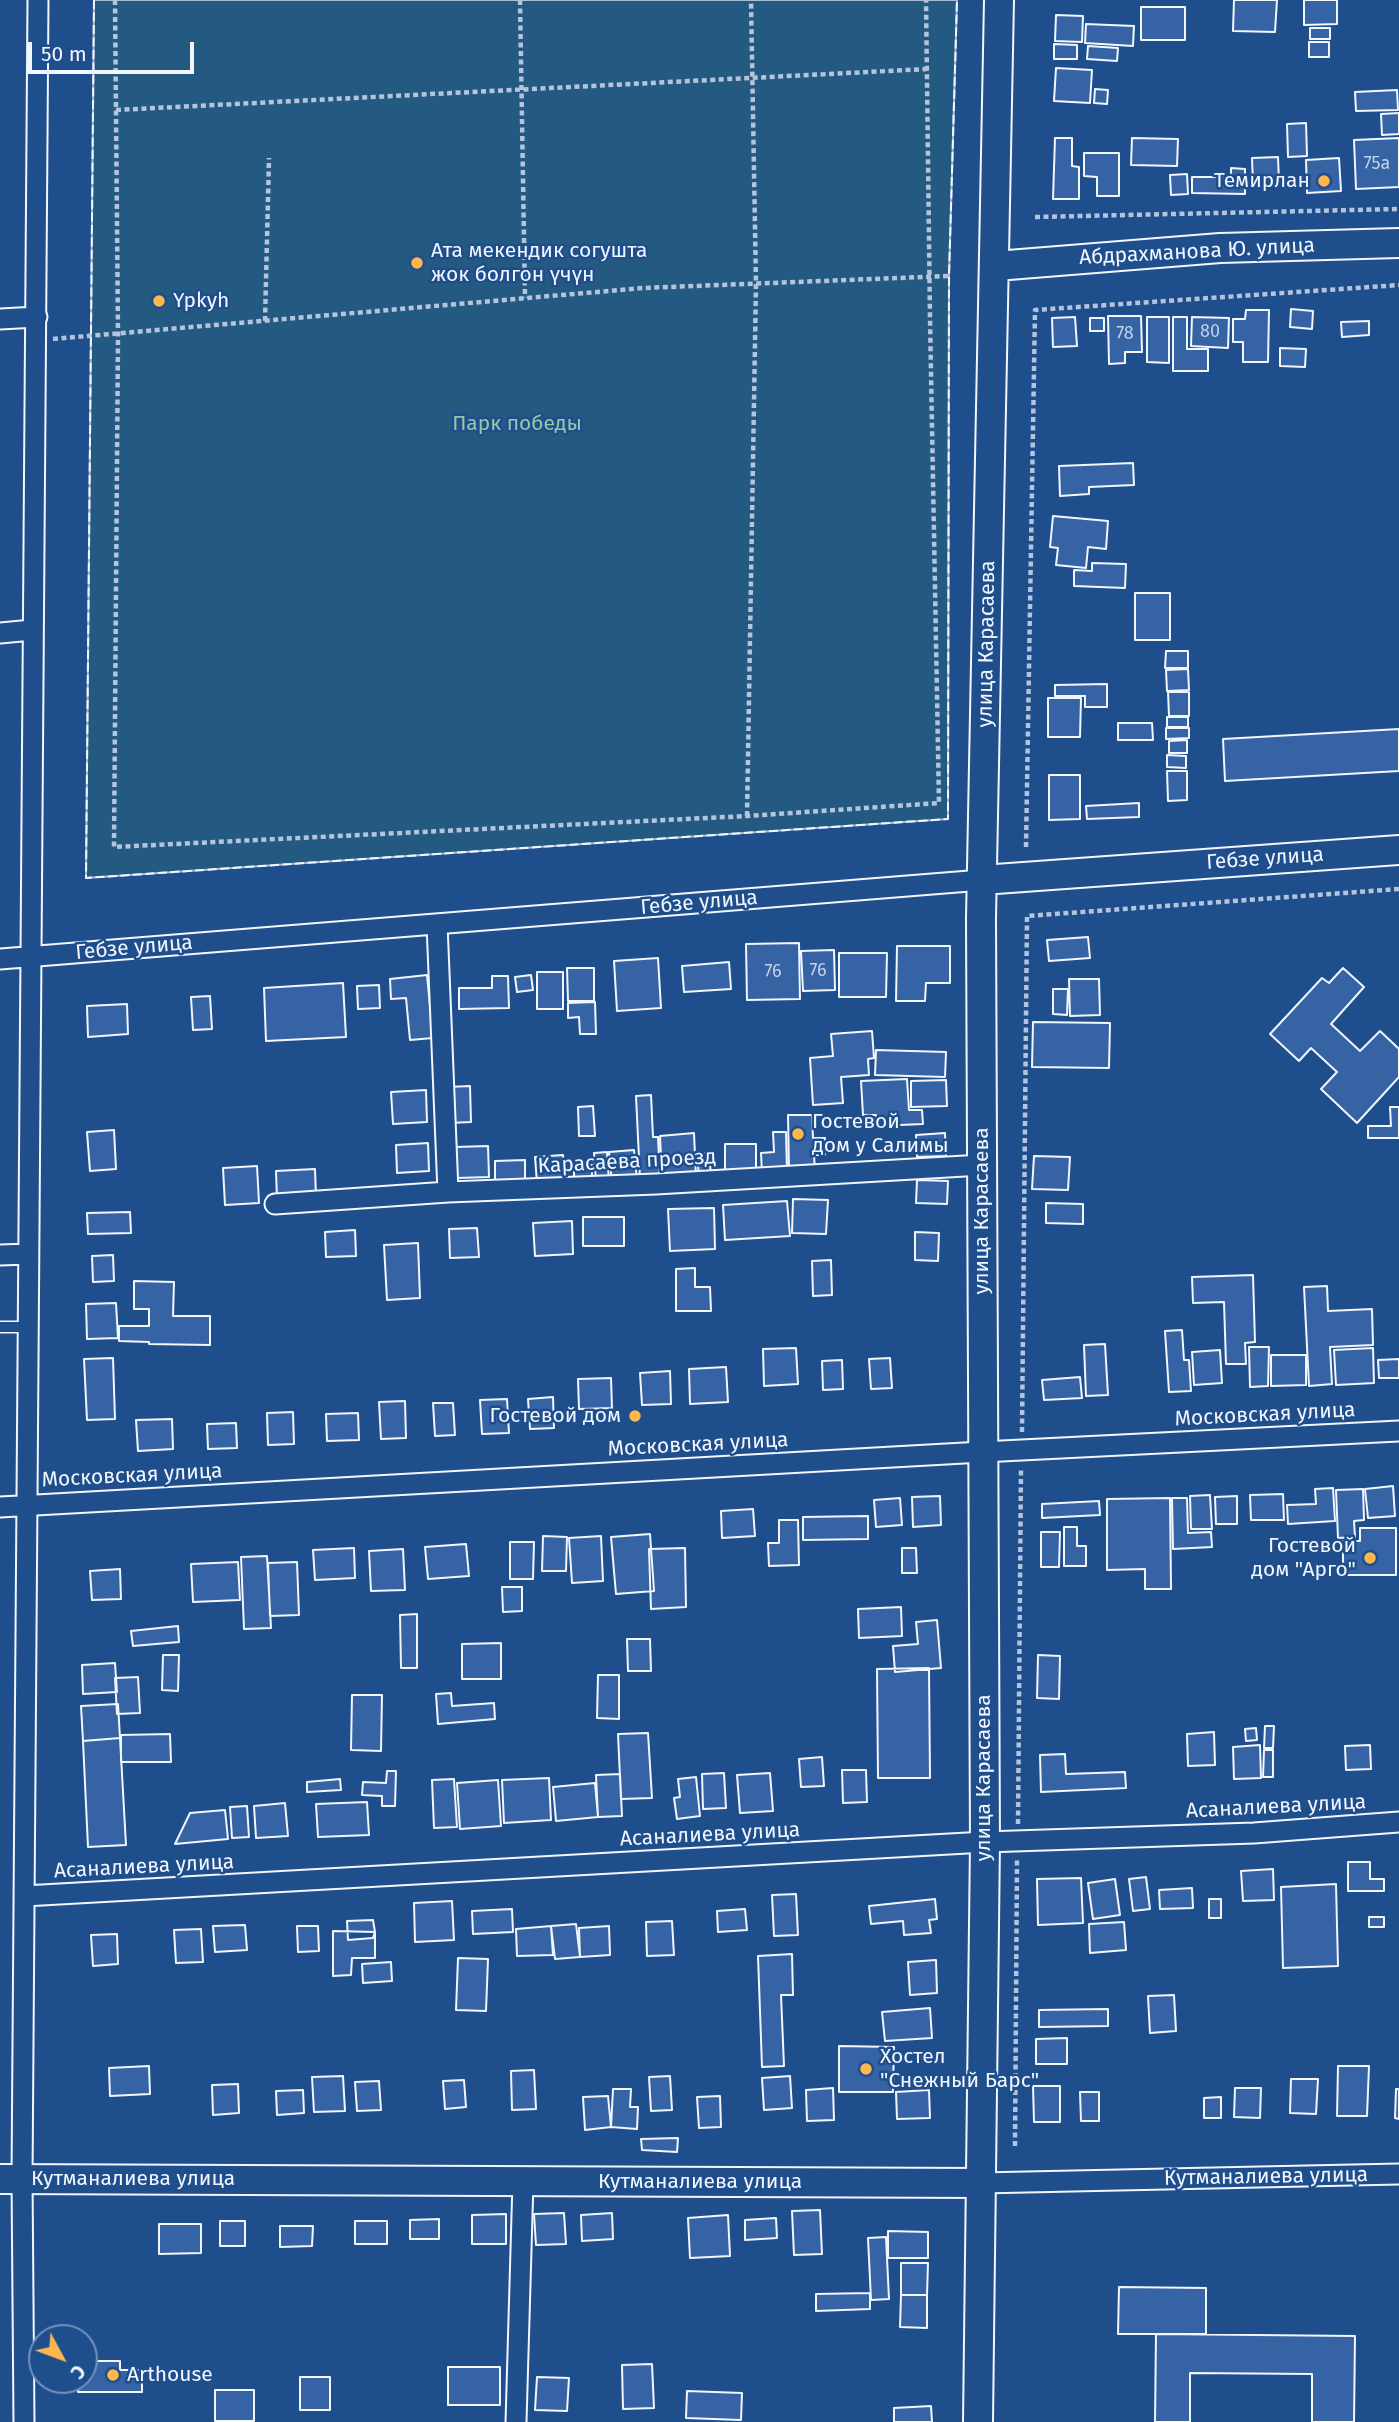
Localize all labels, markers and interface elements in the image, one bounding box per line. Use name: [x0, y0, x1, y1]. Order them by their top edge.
scale bar: [32, 28, 198, 72]
text: 50 m: [41, 41, 87, 67]
house number: 75а: [1364, 153, 1390, 175]
place label: Темирлан: [1214, 168, 1310, 194]
marker: Темирлан: [1316, 173, 1332, 189]
street label: Абдрахманова Ю. улица: [1079, 233, 1315, 271]
place label: Ата мекендик согушта жок болгон үчүн: [431, 238, 647, 288]
marker: Ата мекендик согушта жок болгон үчүн: [409, 255, 425, 271]
place label: Ypkyh: [173, 288, 229, 314]
marker: Ypkyh: [151, 293, 167, 309]
house number: 80: [1200, 321, 1220, 343]
house number: 78: [1116, 323, 1134, 345]
park label: Парк победы: [452, 411, 582, 437]
street label: улица Карасаева: [973, 560, 1001, 728]
street label: Гебзе улица: [1205, 842, 1325, 876]
street label: Гебзе улица: [639, 885, 759, 921]
street label: Гебзе улица: [74, 930, 194, 966]
house number: 76: [809, 960, 827, 982]
house number: 76: [764, 961, 782, 983]
place label: Гостевой дом у Салимы: [812, 1109, 949, 1159]
marker: Гостевой дом у Салимы: [790, 1126, 806, 1142]
street label: улица Карасаева: [969, 1127, 995, 1295]
street label: Карасаева проезд: [537, 1145, 717, 1179]
street label: Московская улица: [1174, 1398, 1356, 1432]
place label: Гостевой дом: [490, 1403, 621, 1429]
marker: Гостевой дом: [627, 1408, 643, 1424]
street label: Московская улица: [607, 1428, 789, 1462]
street label: Московская улица: [41, 1459, 223, 1493]
place label: Гостевой дом "Арго": [1251, 1533, 1356, 1583]
marker: Гостевой дом "Арго": [1362, 1550, 1378, 1566]
street label: улица Карасаева: [971, 1694, 997, 1862]
street label: Асаналиева улица: [1185, 1790, 1367, 1824]
street label: Асаналиева улица: [619, 1818, 801, 1852]
street label: Асаналиева улица: [53, 1850, 235, 1884]
place label: Хостел "Снежный Барс": [880, 2044, 1039, 2094]
marker: Хостел "Снежный Барс": [858, 2061, 874, 2077]
street label: Кутманалиева улица: [1164, 2163, 1368, 2191]
street label: Кутманалиева улица: [31, 2166, 235, 2192]
street label: Кутманалиева улица: [598, 2169, 802, 2195]
north arrow: [28, 2324, 98, 2394]
text: С: [65, 2360, 90, 2383]
place label: Arthouse: [127, 2362, 213, 2388]
marker: Arthouse: [105, 2367, 121, 2383]

